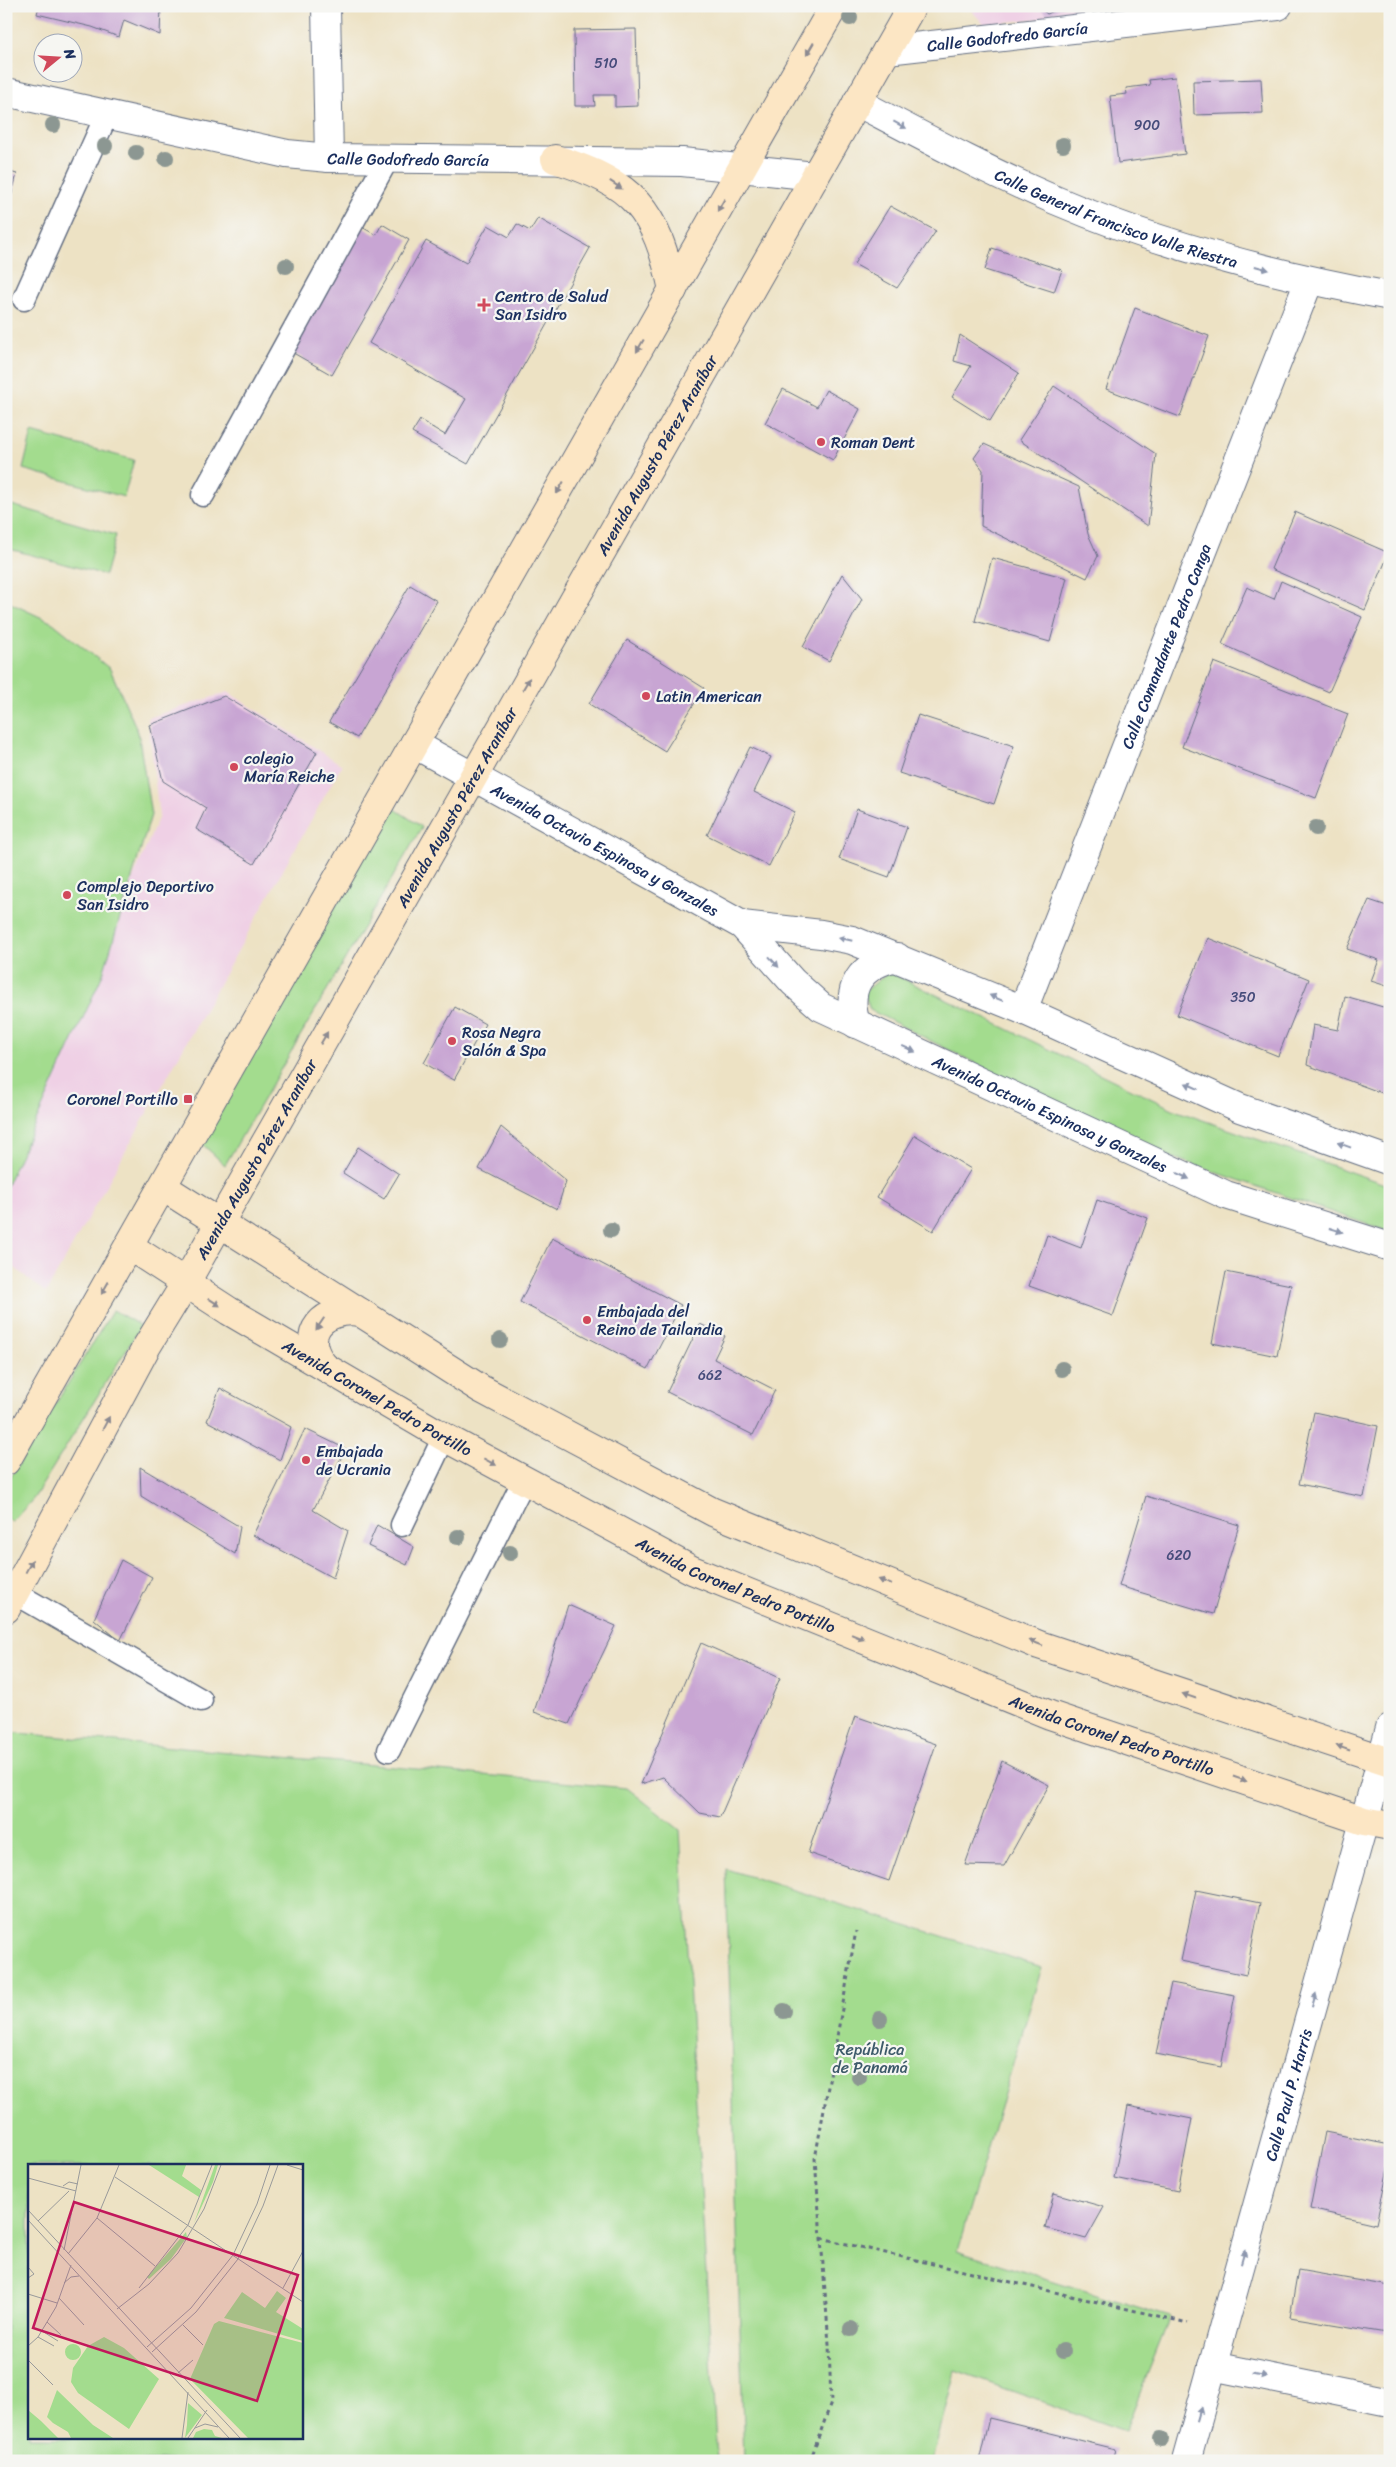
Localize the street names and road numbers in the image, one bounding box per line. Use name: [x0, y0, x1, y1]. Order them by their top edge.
street label: Calle Godofredo García: [925, 13, 1090, 60]
street label: Calle Godofredo García: [327, 143, 490, 174]
street label: Calle General Francisco Valle Riestra: [990, 160, 1241, 276]
street label: Avenida Augusto Pérez Araníbar: [587, 348, 726, 562]
street label: Calle Comandante Pedro Canga: [1112, 539, 1219, 753]
street label: Avenida Augusto Pérez Araníbar: [387, 700, 526, 914]
street label: Avenida Octavio Espinosa y Gonzales: [485, 774, 725, 924]
street label: Avenida Octavio Espinosa y Gonzales: [926, 1046, 1173, 1181]
street label: Avenida Augusto Pérez Araníbar: [187, 1052, 326, 1266]
street label: Avenida Coronel Pedro Portillo: [276, 1330, 478, 1464]
street label: Avenida Coronel Pedro Portillo: [630, 1528, 840, 1641]
street label: Avenida Coronel Pedro Portillo: [1004, 1685, 1218, 1784]
street label: Calle Paul P. Harris: [1256, 2025, 1320, 2164]

